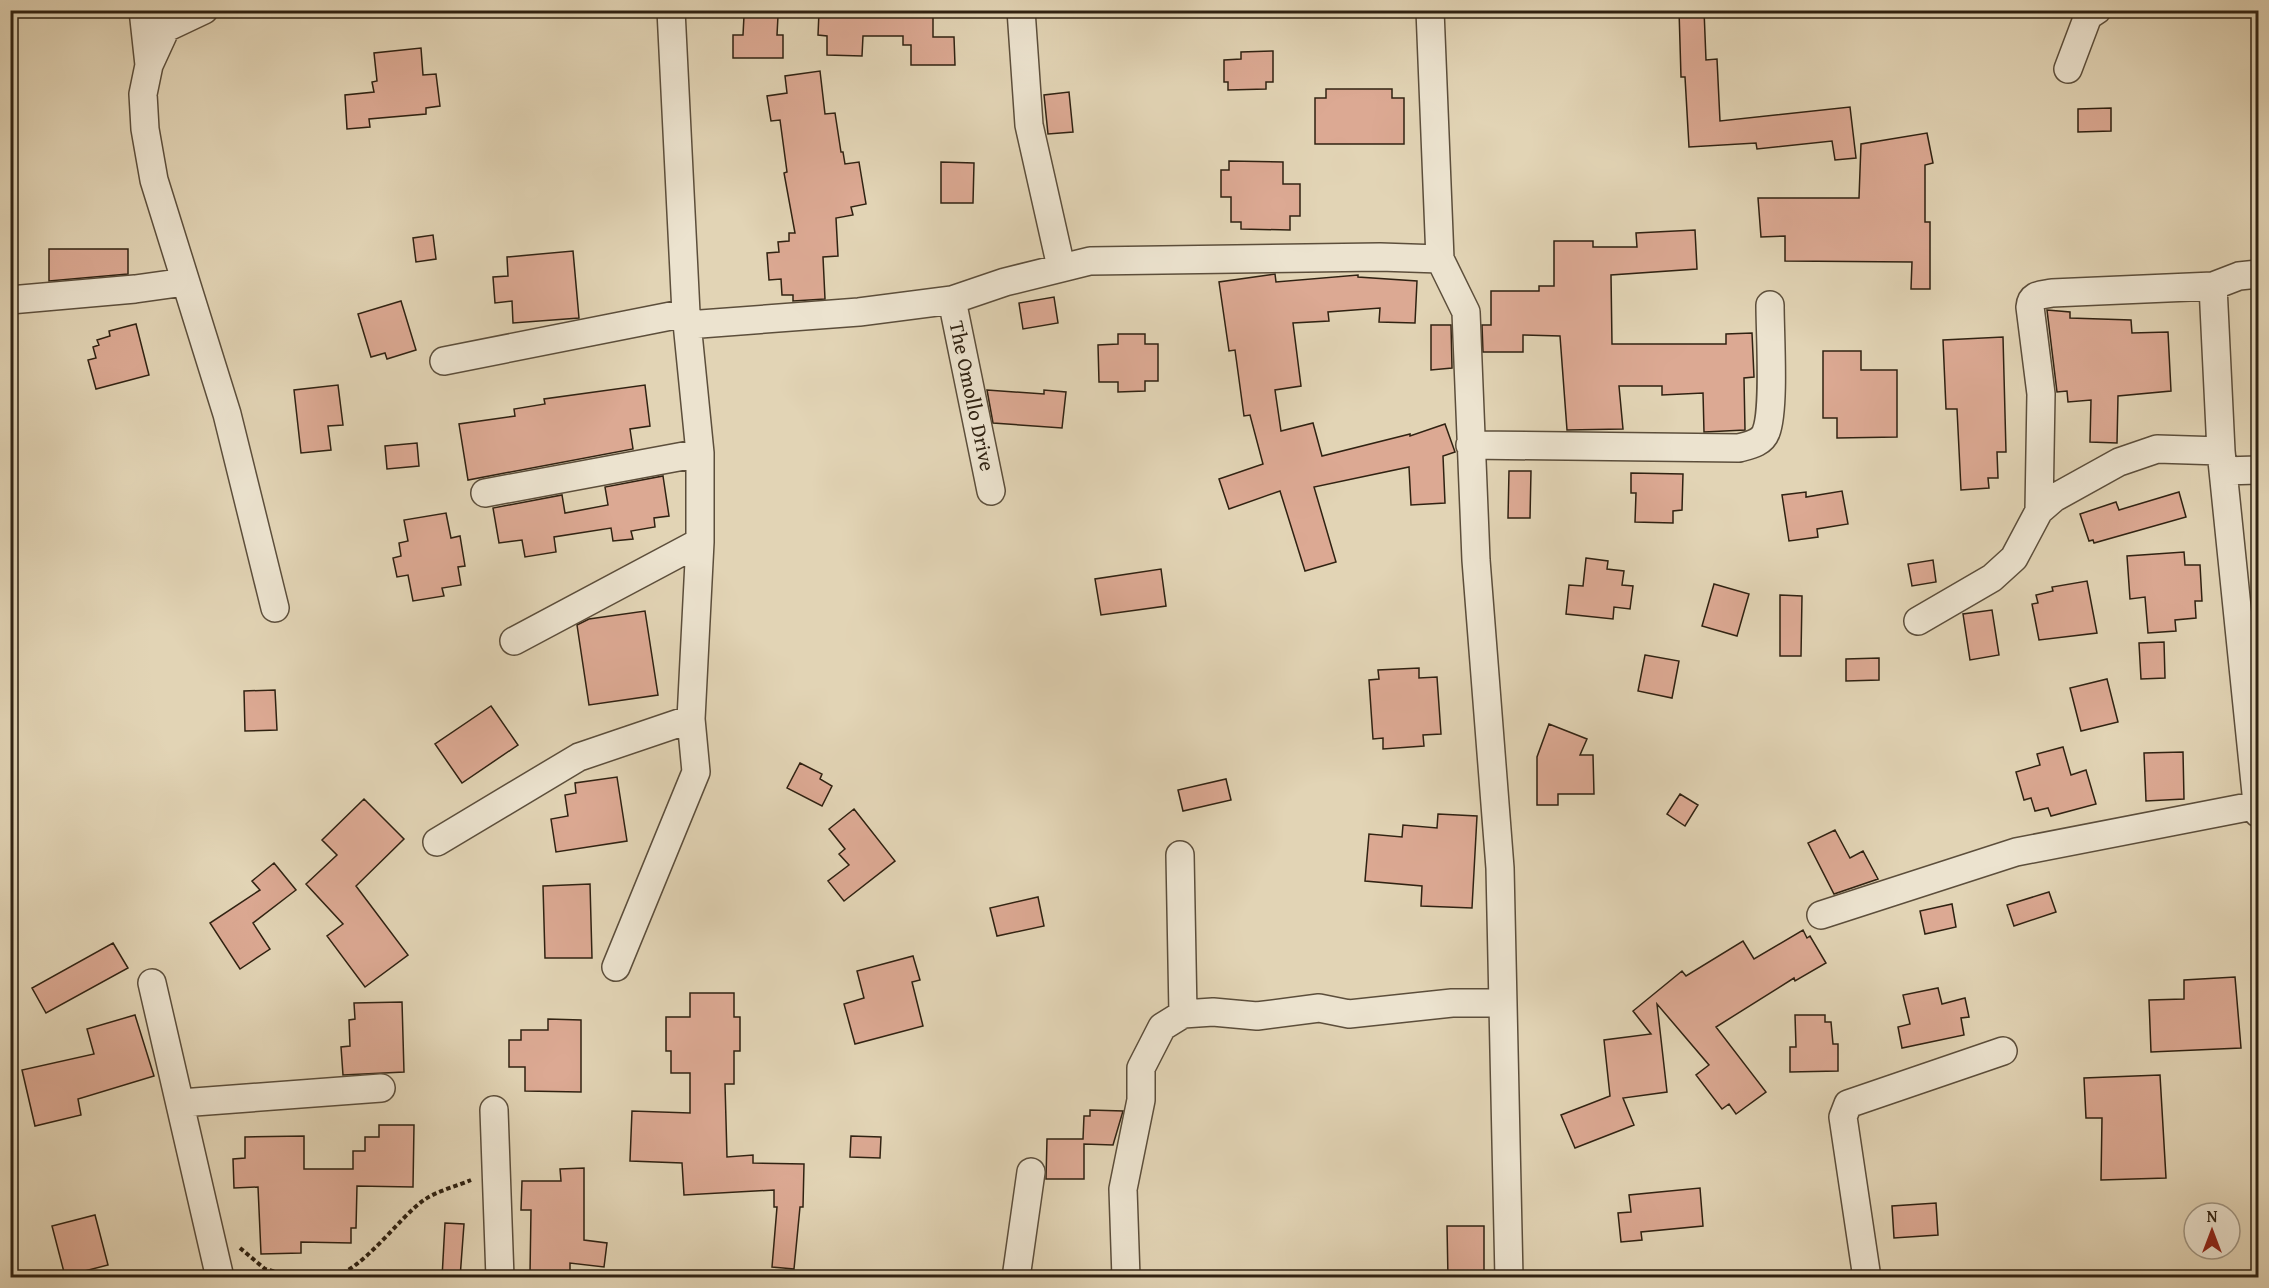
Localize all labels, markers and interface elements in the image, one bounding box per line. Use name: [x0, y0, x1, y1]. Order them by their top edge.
street label: The Omollo Drive: [941, 318, 1004, 474]
north arrow: [2182, 1201, 2242, 1261]
text: N: [2207, 1204, 2218, 1228]

